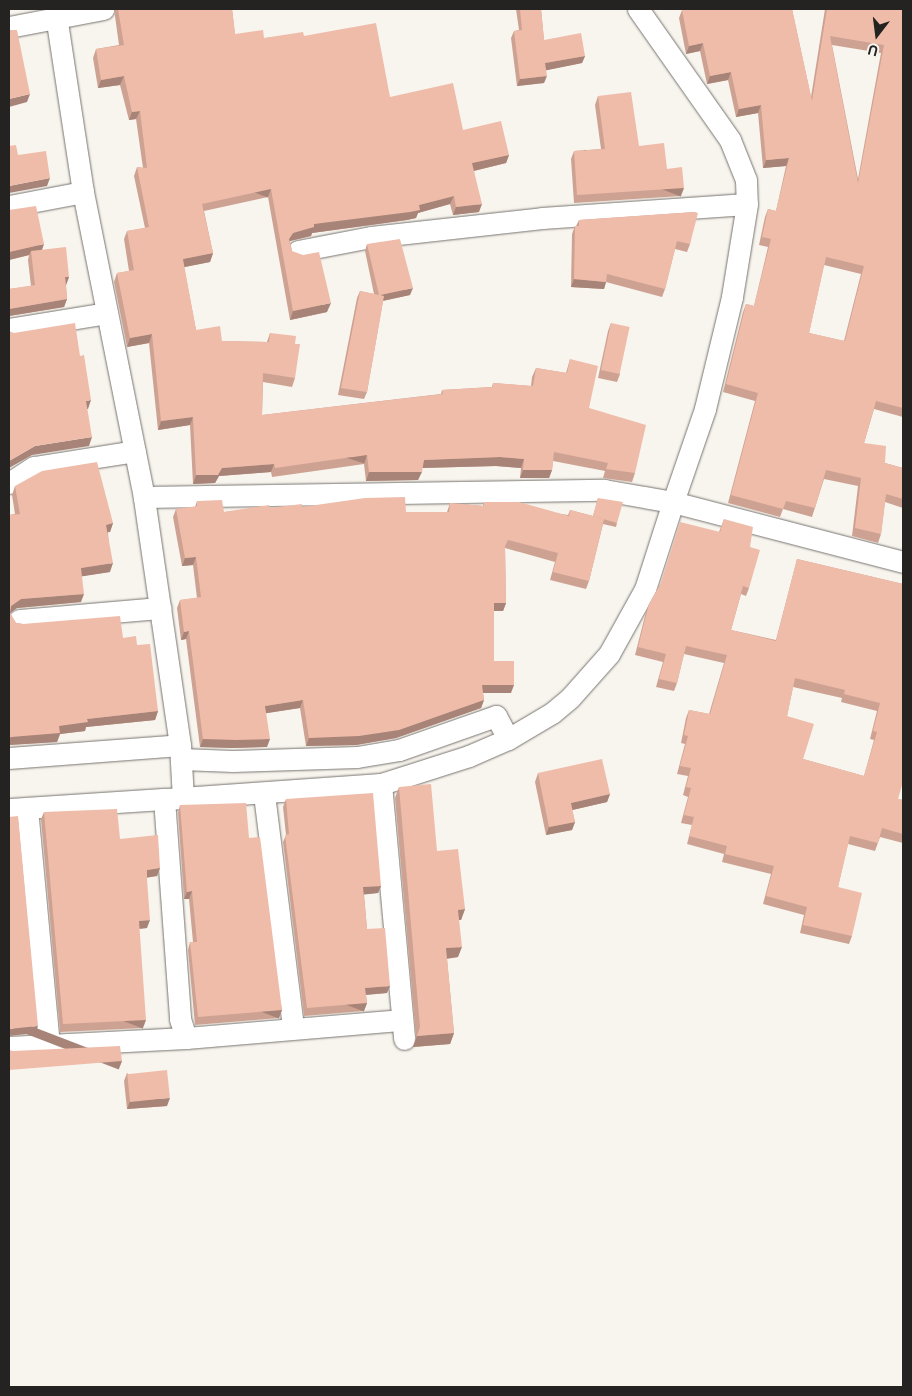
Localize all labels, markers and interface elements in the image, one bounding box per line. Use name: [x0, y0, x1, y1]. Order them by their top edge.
north arrow: [852, 10, 902, 60]
text: U: [866, 40, 880, 59]

